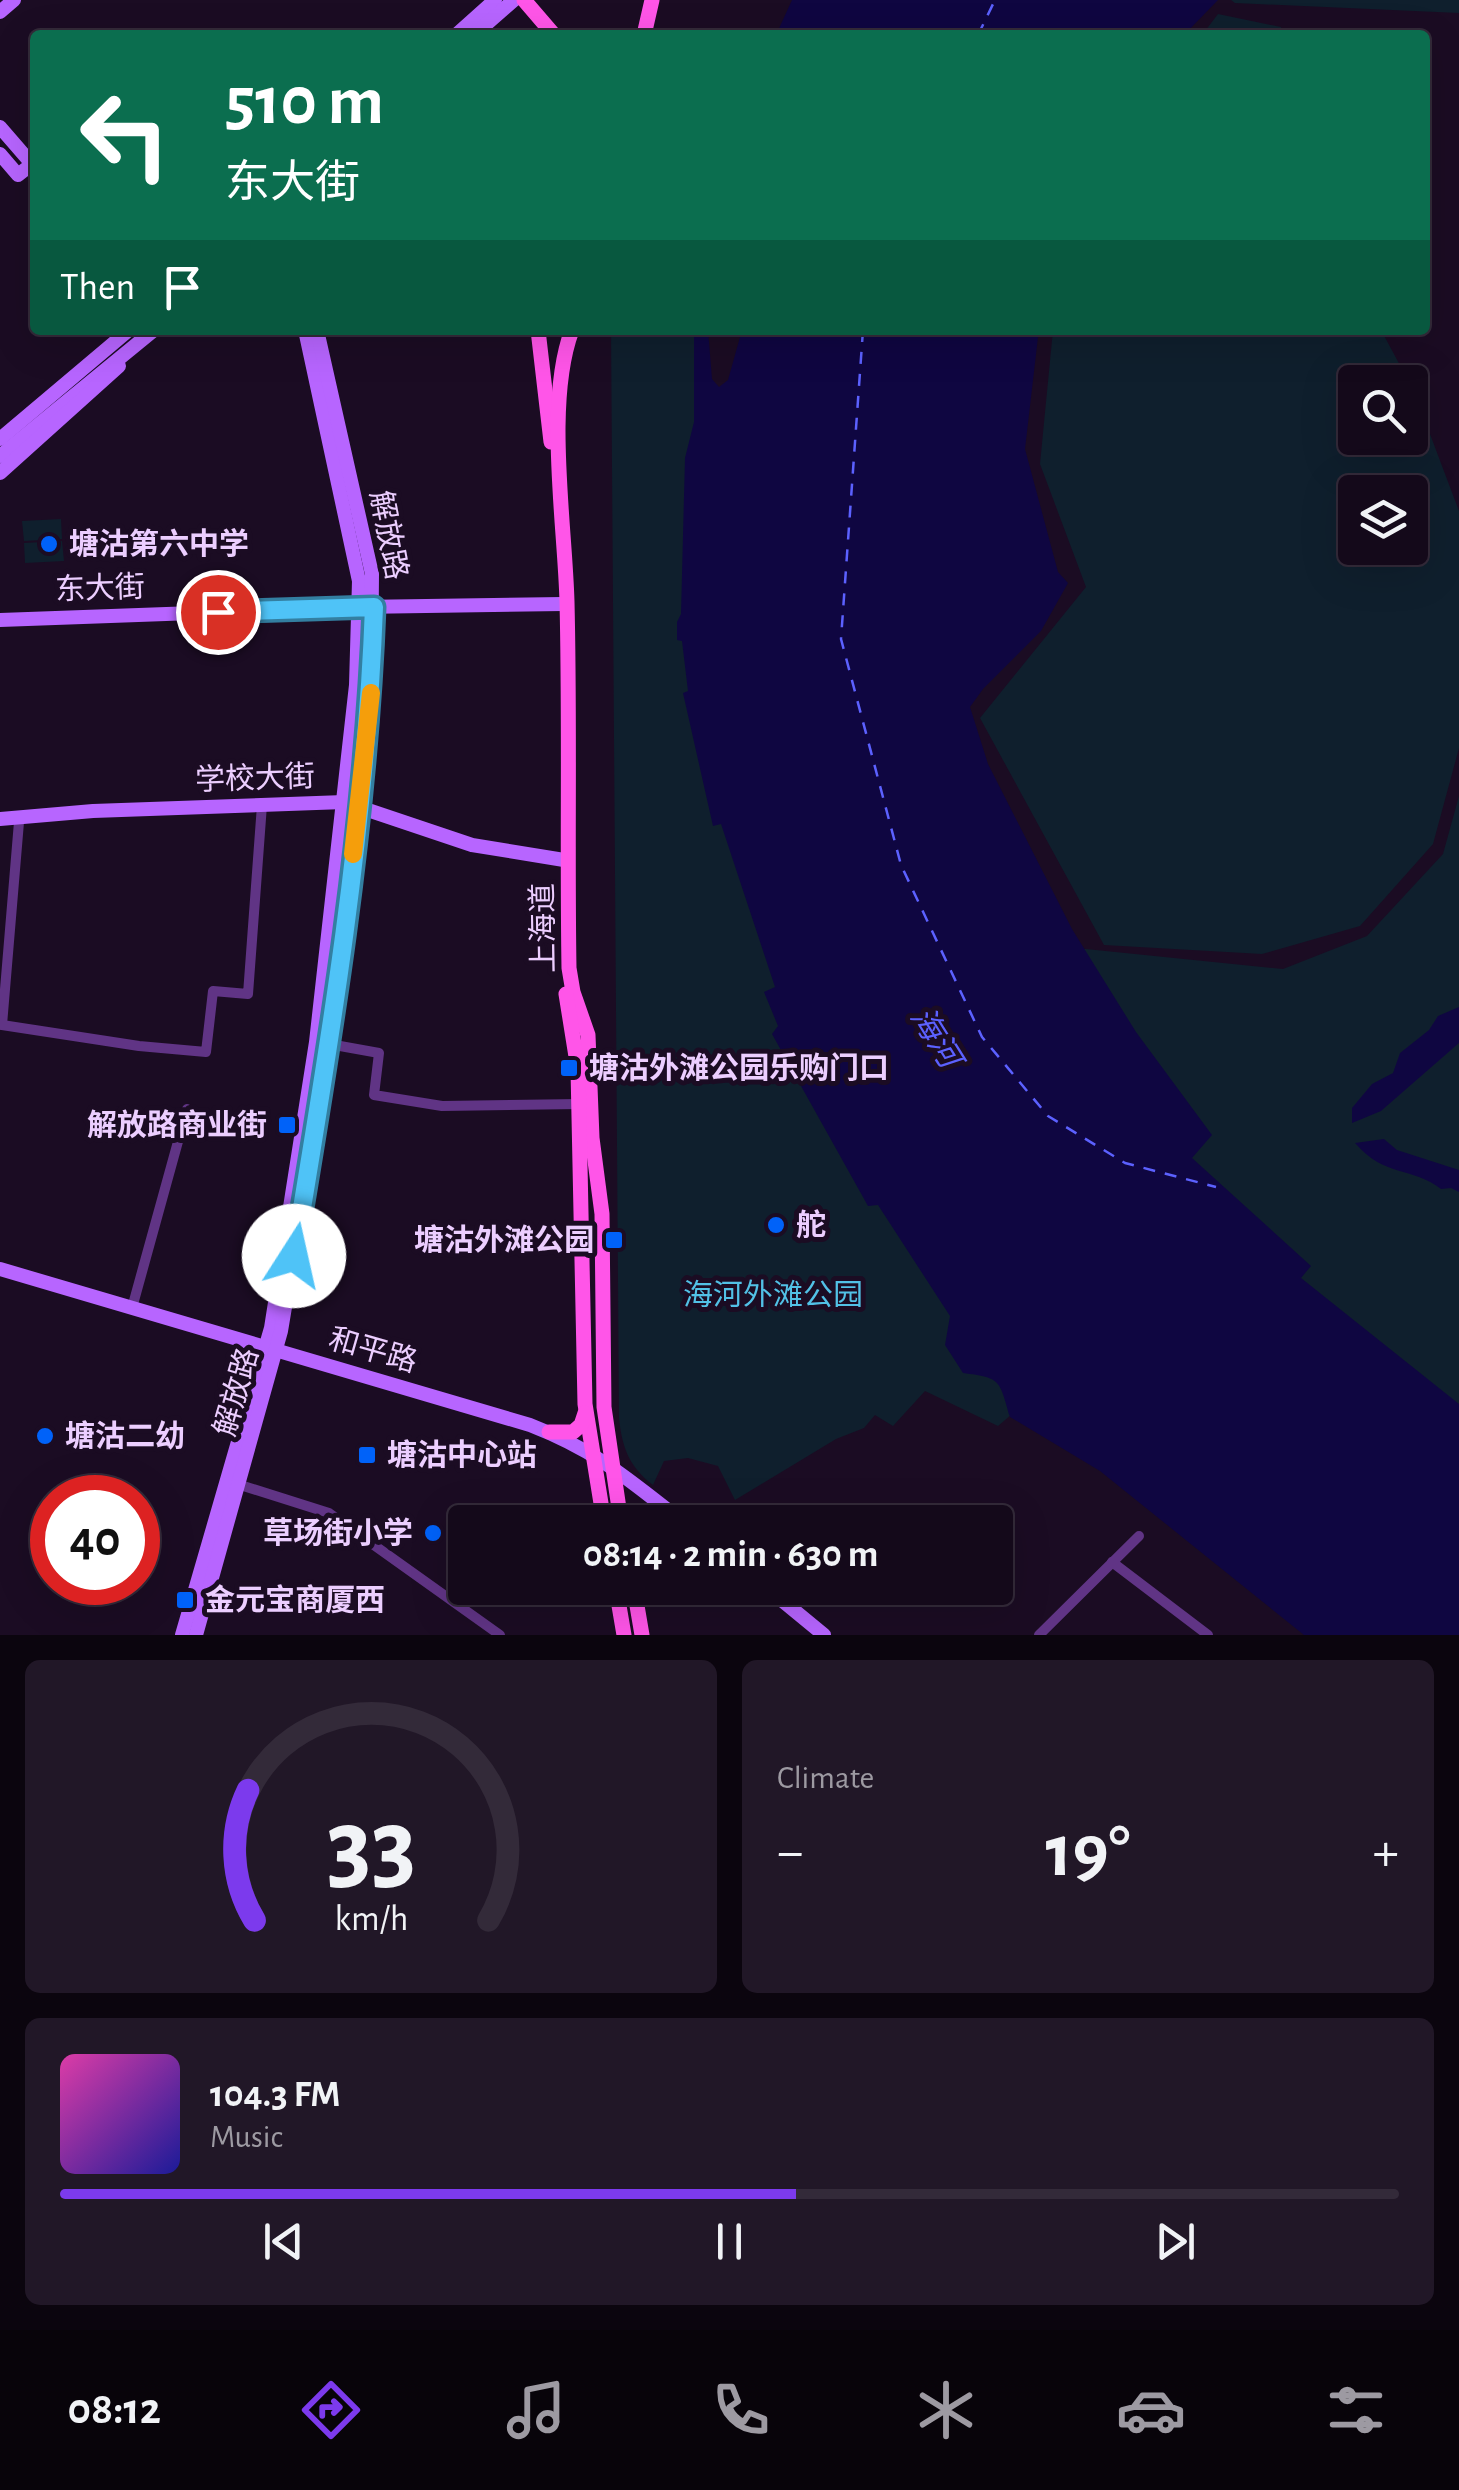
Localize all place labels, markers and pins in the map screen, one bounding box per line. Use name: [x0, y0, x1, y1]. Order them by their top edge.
place label: 塘沽第六中学: [69, 528, 249, 560]
marker: 塘沽第六中学: [38, 533, 60, 555]
pin: [176, 570, 261, 655]
place label: 塘沽外滩公园乐购门口: [589, 1052, 889, 1084]
marker: 塘沽外滩公园乐购门口: [558, 1057, 580, 1079]
place label: 解放路商业街: [87, 1109, 267, 1141]
marker: 解放路商业街: [276, 1114, 298, 1136]
place label: 舵: [796, 1209, 826, 1241]
marker: 舵: [765, 1214, 787, 1236]
place label: 塘沽外滩公园: [414, 1224, 594, 1256]
marker: 塘沽外滩公园: [603, 1229, 625, 1251]
place label: 塘沽二幼: [65, 1420, 185, 1452]
marker: 塘沽二幼: [34, 1425, 56, 1447]
place label: 塘沽中心站: [387, 1439, 537, 1471]
marker: 塘沽中心站: [356, 1444, 378, 1466]
place label: 草场街小学: [263, 1517, 413, 1549]
marker: 草场街小学: [422, 1522, 444, 1544]
place label: 金元宝商厦西: [205, 1584, 385, 1616]
marker: 金元宝商厦西: [174, 1589, 196, 1611]

